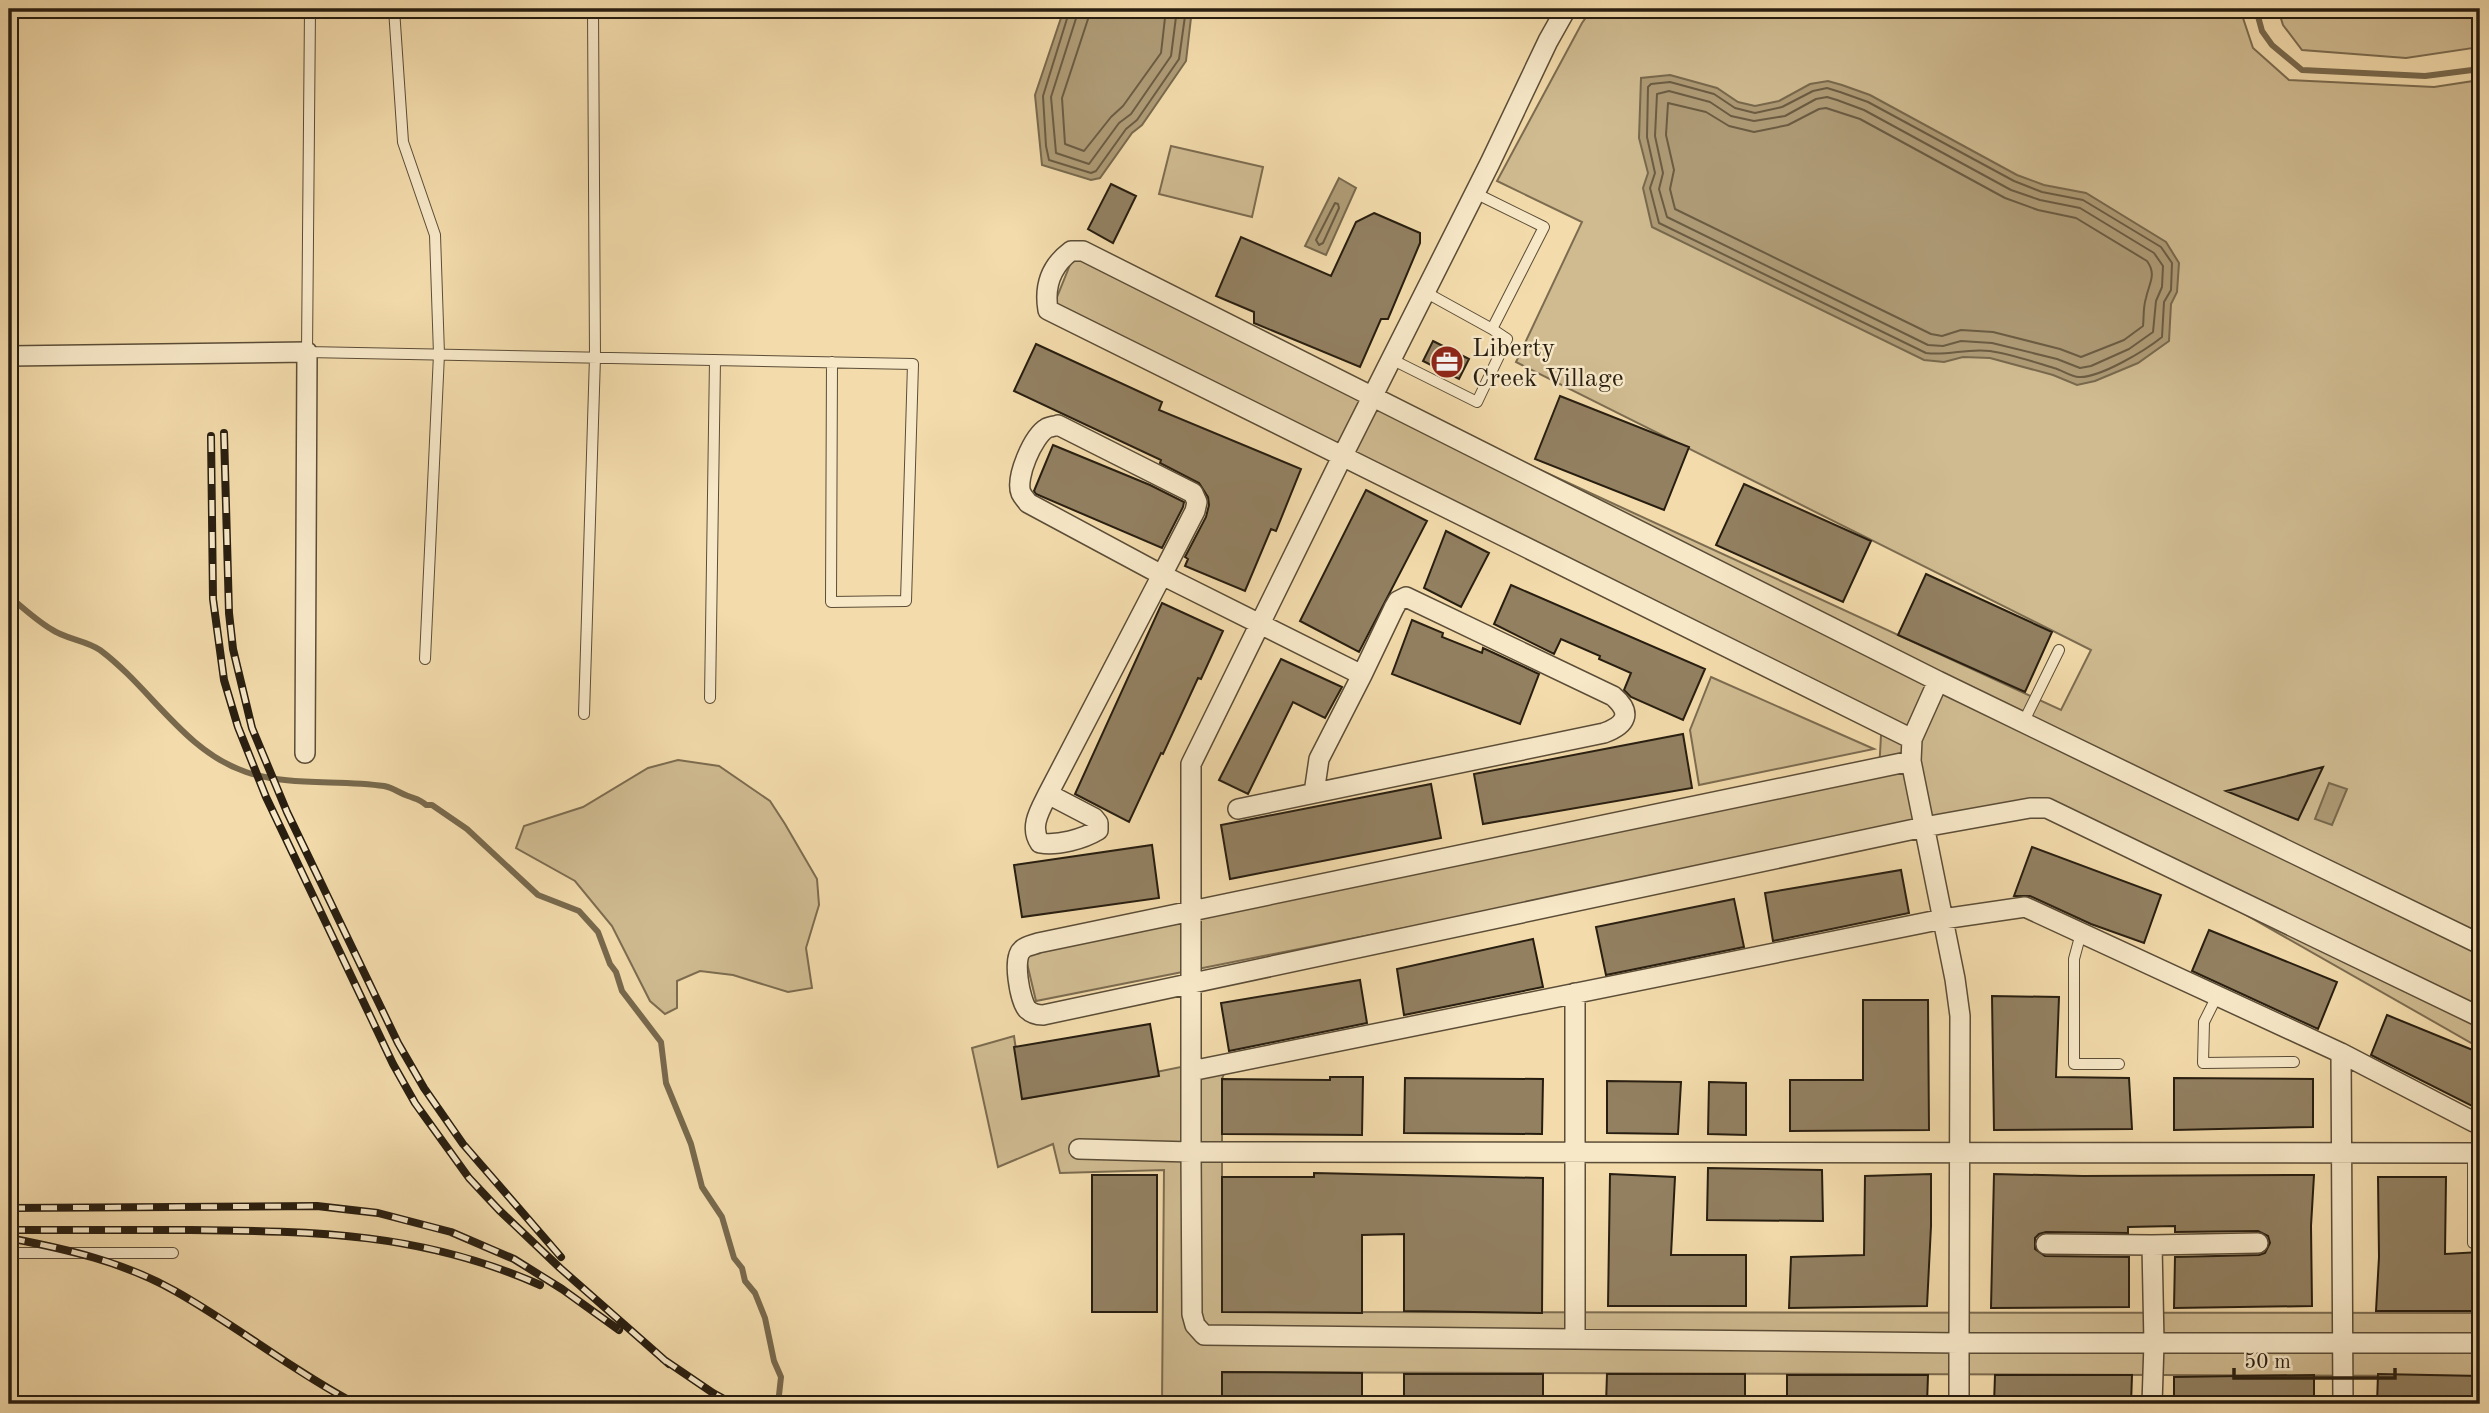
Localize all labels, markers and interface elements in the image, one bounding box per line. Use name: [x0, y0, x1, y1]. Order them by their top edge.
place label: Liberty Creek Village: [1472, 336, 1624, 392]
office icon: Liberty Creek Village: [1428, 343, 1466, 381]
scale bar: [2234, 1336, 2394, 1380]
text: 50 m: [2244, 1352, 2291, 1373]

